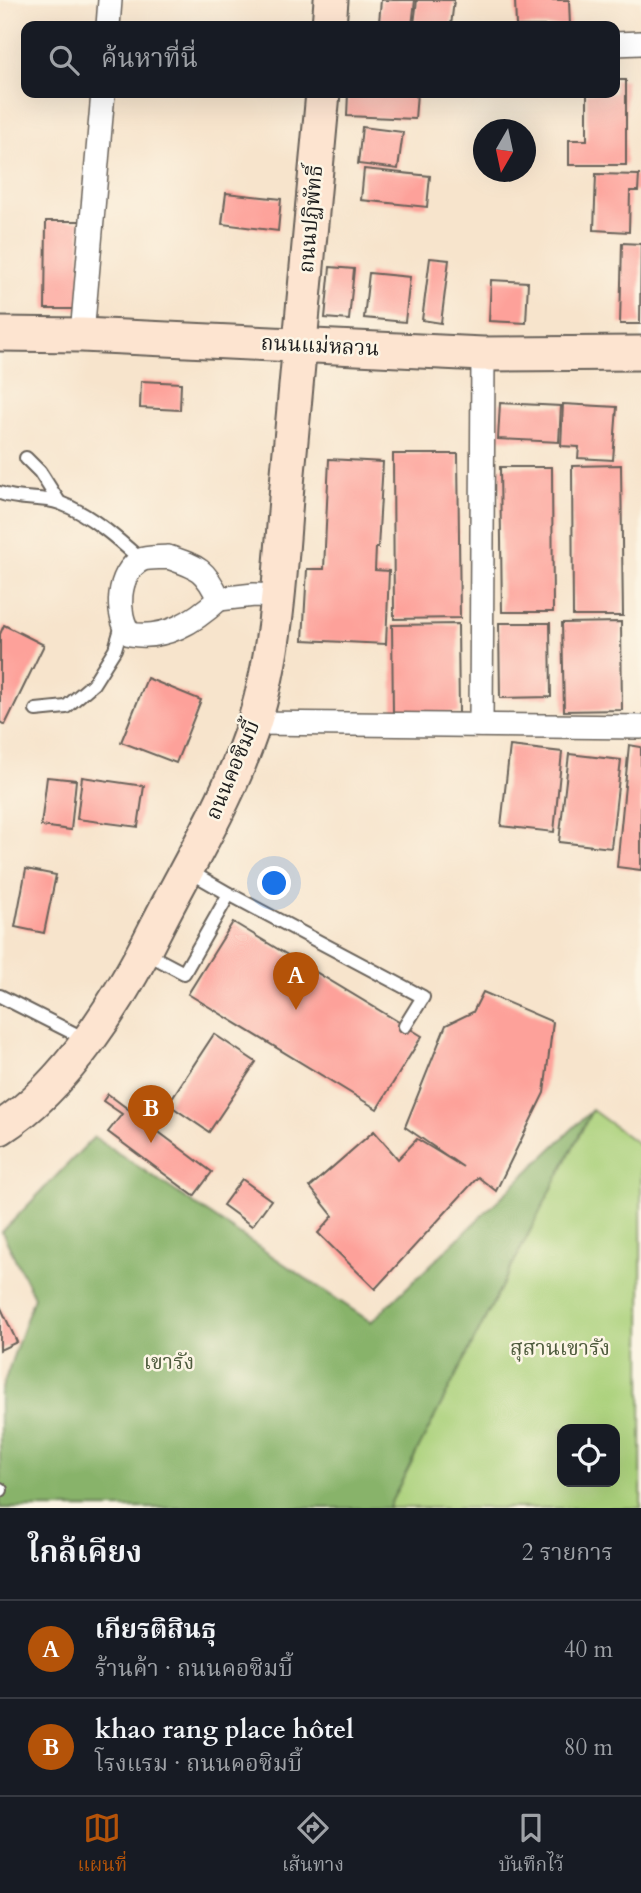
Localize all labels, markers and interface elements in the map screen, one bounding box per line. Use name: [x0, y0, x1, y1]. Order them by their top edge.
search box: [21, 21, 620, 98]
icon: search: [45, 41, 83, 79]
text: ค้นหาที่นี่: [101, 41, 198, 76]
north arrow: [473, 119, 536, 182]
street label: ถนนปฏิพัทธิ์: [290, 162, 330, 274]
street label: ถนนแม่หลวน: [260, 328, 380, 364]
street label: ถนนคอซิมบี้: [197, 714, 267, 824]
your location: [257, 866, 291, 900]
pin: A: [273, 952, 319, 1010]
pin: B: [128, 1085, 174, 1143]
park label: สุสานเขารัง: [510, 1334, 610, 1363]
park label: เขารัง: [144, 1348, 194, 1377]
map controls: [557, 1424, 620, 1487]
button: locate: [557, 1424, 620, 1487]
text: ใกล้เคียง: [28, 1532, 142, 1573]
text: 2 รายการ: [522, 1537, 613, 1568]
text: เกียรติสินธุ: [95, 1612, 216, 1647]
text: A: [42, 1634, 60, 1665]
text: 40 m: [564, 1634, 613, 1665]
text: ร้านค้า · ถนนคอซิมบี้: [95, 1653, 293, 1684]
text: khao rang place hôtel: [95, 1712, 354, 1747]
text: B: [43, 1732, 59, 1763]
text: 80 m: [564, 1732, 613, 1763]
text: โรงแรม · ถนนคอซิมบี้: [95, 1748, 302, 1779]
tab: แผนที่: [77, 1809, 127, 1881]
tab: เส้นทาง: [282, 1809, 344, 1881]
tab: บันทึกไว้: [499, 1809, 564, 1881]

